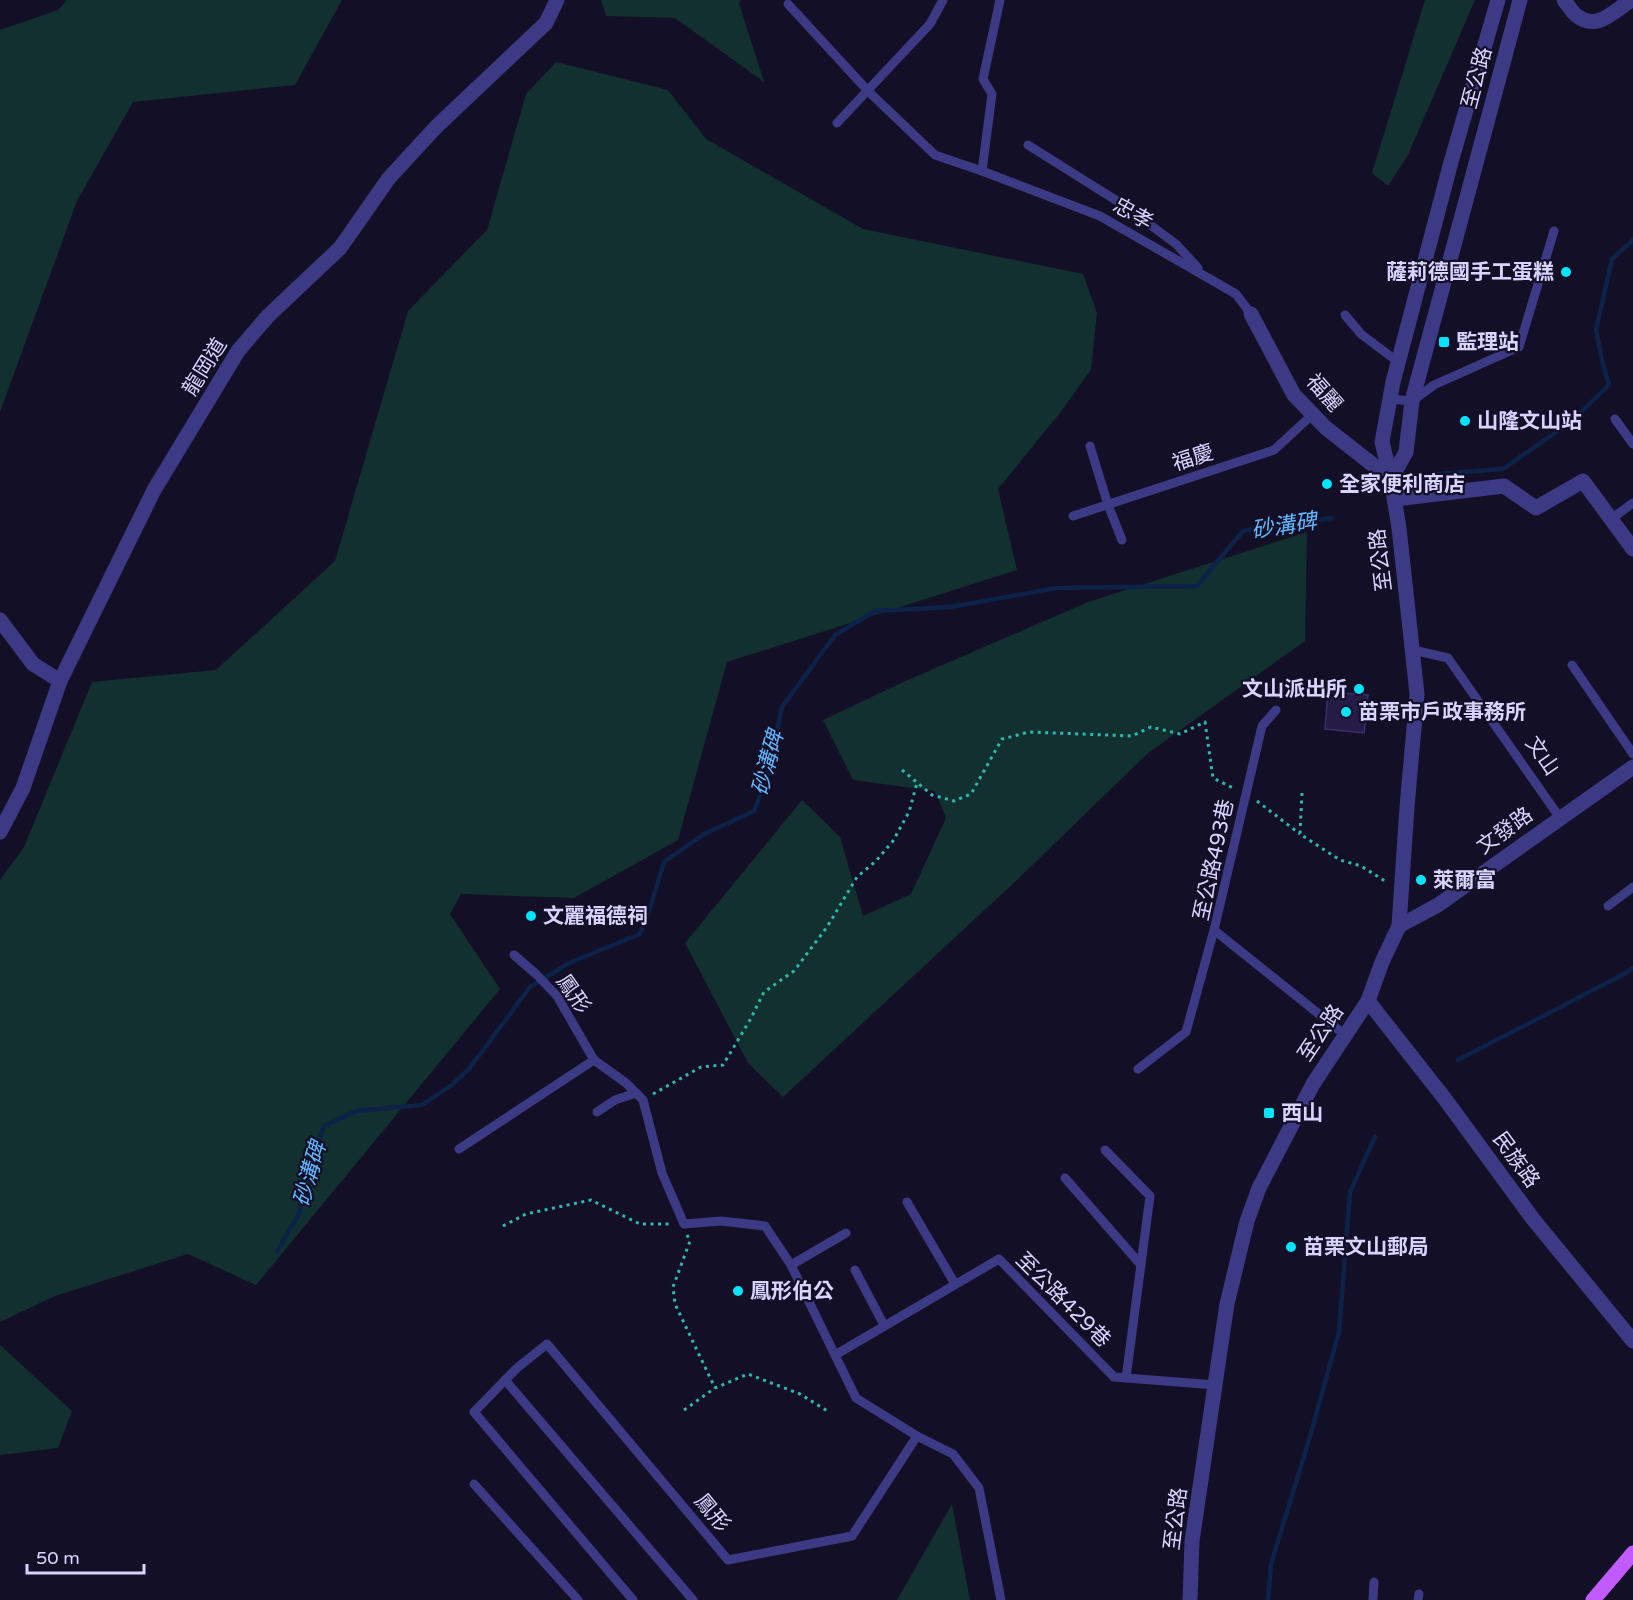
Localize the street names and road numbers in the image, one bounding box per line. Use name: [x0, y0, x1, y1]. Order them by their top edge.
street label: 至公路: [1457, 44, 1497, 112]
street label: 忠孝: [1109, 193, 1157, 235]
street label: 龍岡道: [178, 334, 232, 400]
street label: 福麗: [1301, 369, 1347, 417]
street label: 福慶: [1169, 440, 1217, 476]
street label: 至公路: [1365, 527, 1397, 593]
street label: 文山: [1520, 732, 1564, 780]
street label: 至公路493巷: [1189, 797, 1239, 923]
street label: 文發路: [1472, 802, 1538, 860]
street label: 鳳形: [551, 970, 595, 1018]
street label: 至公路: [1293, 1000, 1349, 1066]
street label: 民族路: [1487, 1127, 1545, 1193]
street label: 至公路429巷: [1010, 1247, 1116, 1353]
street label: 至公路: [1160, 1486, 1192, 1552]
street label: 鳳形: [689, 1489, 735, 1537]

